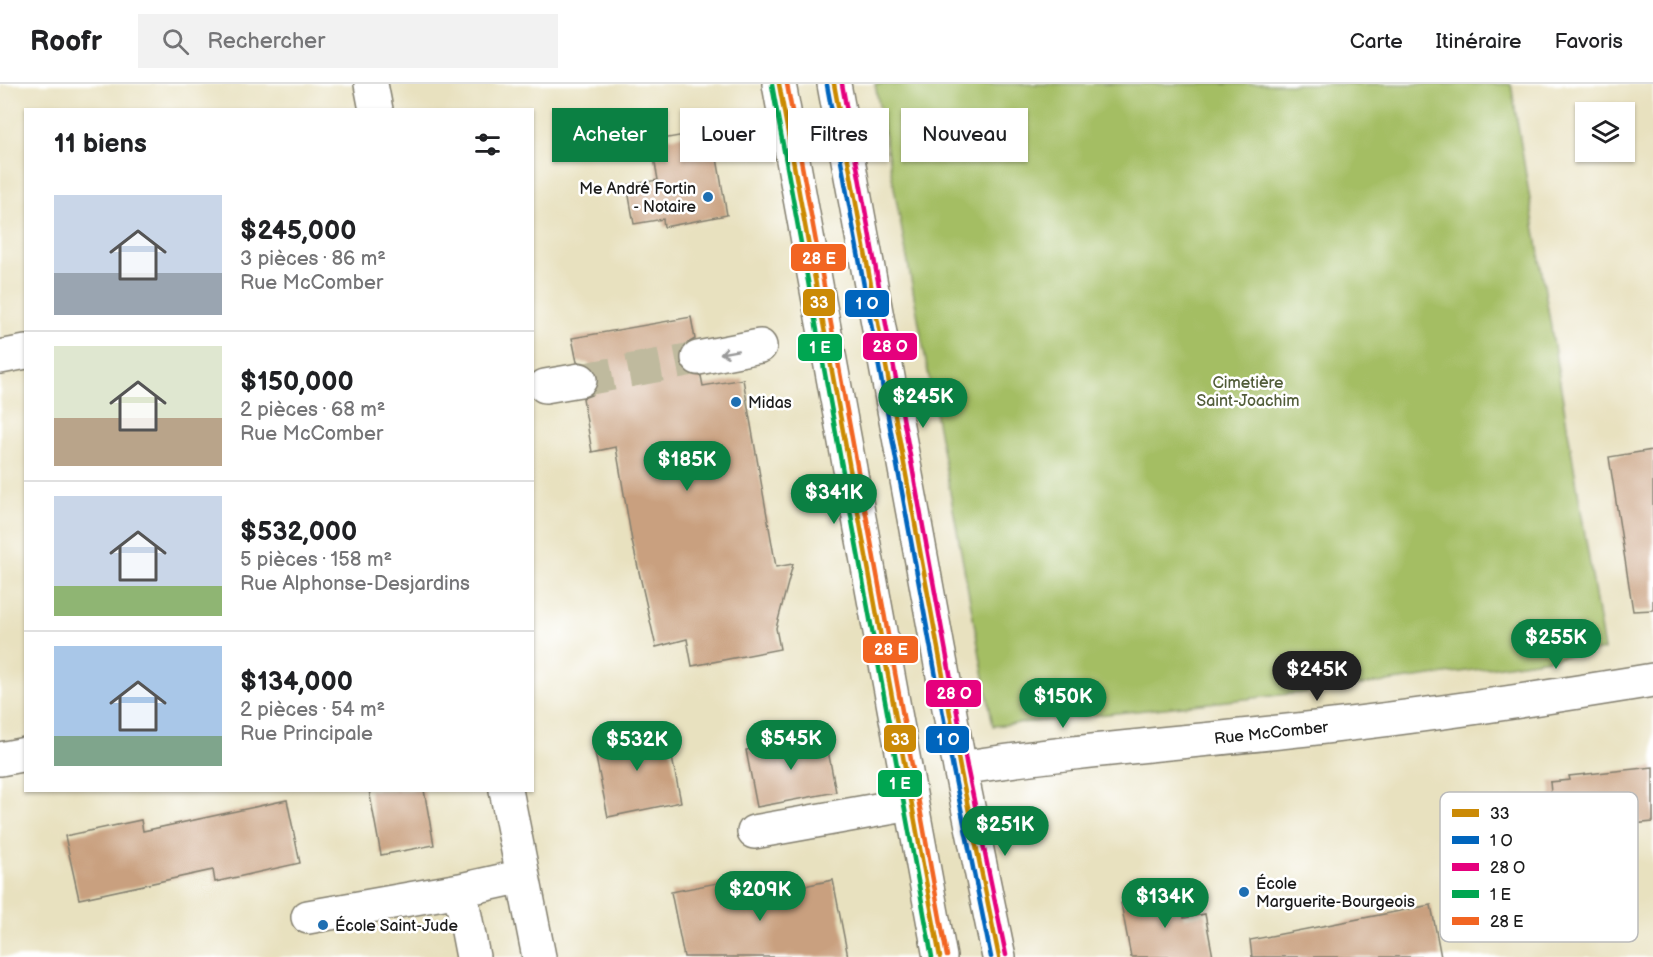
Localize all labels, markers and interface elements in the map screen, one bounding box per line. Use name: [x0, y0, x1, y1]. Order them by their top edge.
search box: [138, 14, 558, 68]
text: Roofr: [30, 25, 102, 58]
icon: search: [159, 25, 192, 58]
text: Rechercher: [207, 28, 325, 55]
text: Carte: [1350, 29, 1403, 54]
text: Itinéraire: [1436, 29, 1522, 54]
text: Favoris: [1555, 29, 1623, 54]
map controls: [1575, 102, 1635, 162]
button: layers: [1575, 102, 1635, 162]
chip: Acheter: [552, 108, 668, 162]
chip: Louer: [680, 108, 776, 162]
chip: Filtres: [788, 108, 889, 162]
chip: Nouveau: [901, 108, 1028, 162]
icon: filters: [471, 128, 504, 161]
text: 11 biens: [54, 129, 147, 160]
place label: Me André Fortin - Notaire: [579, 180, 697, 217]
marker: Me André Fortin - Notaire: [701, 190, 715, 204]
text: $245,000: [240, 216, 356, 247]
icon: home: [102, 219, 174, 291]
line badge: 28 E: [790, 243, 847, 272]
text: 3 pièces · 86 m²: [240, 247, 386, 271]
text: 28 E: [802, 250, 836, 269]
text: Rue McComber: [240, 271, 383, 295]
line badge: 33: [802, 288, 836, 317]
line badge: 1 O: [844, 289, 890, 318]
text: 33: [810, 294, 828, 313]
text: 1 O: [856, 295, 879, 314]
line badge: 28 O: [862, 332, 918, 361]
line badge: 1 E: [797, 333, 843, 362]
text: 28 O: [872, 338, 908, 357]
text: 1 E: [809, 339, 831, 358]
one-way arrow: [720, 347, 739, 358]
text: $150,000: [240, 367, 354, 398]
icon: home: [102, 370, 174, 442]
park label: Cimetière Saint-Joachim: [1197, 374, 1299, 411]
pin: $245K: [881, 378, 965, 429]
text: $245K: [892, 385, 954, 409]
place label: Midas: [748, 394, 792, 413]
marker: Midas: [729, 395, 743, 409]
text: 2 pièces · 68 m²: [240, 398, 385, 422]
text: Rue McComber: [240, 422, 383, 446]
pin: $185K: [645, 441, 729, 492]
text: $185K: [658, 448, 716, 472]
pin: $341K: [792, 474, 876, 525]
text: $341K: [805, 481, 863, 505]
text: $532,000: [240, 517, 357, 548]
icon: home: [102, 520, 174, 592]
text: 5 pièces · 158 m²: [240, 548, 392, 572]
text: Rue Alphonse-Desjardins: [240, 572, 470, 596]
pin: $255K: [1514, 619, 1598, 670]
text: $255K: [1525, 626, 1587, 650]
line badge: 28 E: [862, 635, 919, 664]
text: 28 E: [874, 641, 908, 660]
pin: $245K: [1275, 651, 1359, 702]
text: $245K: [1286, 658, 1348, 682]
text: $134,000: [240, 667, 353, 698]
icon: home: [102, 670, 174, 742]
pin: $150K: [1021, 678, 1105, 729]
line badge: 28 O: [925, 679, 982, 708]
text: 28 O: [936, 685, 972, 704]
text: $150K: [1033, 685, 1093, 709]
text: 2 pièces · 54 m²: [240, 698, 385, 722]
street label: Rue McComber: [1213, 718, 1329, 749]
pin: $545K: [749, 720, 833, 771]
pin: $532K: [595, 721, 679, 772]
text: Rue Principale: [240, 722, 373, 746]
line badge: 33: [883, 724, 917, 753]
line badge: 1 O: [925, 725, 970, 754]
text: $545K: [760, 727, 822, 751]
text: $532K: [606, 728, 668, 752]
text: 33: [891, 731, 909, 750]
text: 1 O: [937, 731, 960, 750]
line badge: 1 E: [877, 769, 923, 798]
text: 1 E: [889, 775, 911, 794]
legend: [1440, 792, 1638, 942]
text: 33: [1490, 805, 1510, 824]
pin: $251K: [963, 806, 1047, 857]
text: $251K: [976, 813, 1034, 837]
text: 1 O: [1490, 832, 1513, 851]
text: 28 O: [1490, 859, 1525, 878]
pin: $209K: [718, 871, 802, 922]
place label: École Marguerite-Bourgeois: [1256, 873, 1415, 912]
text: $209K: [729, 878, 791, 902]
pin: $134K: [1123, 878, 1207, 929]
text: $134K: [1136, 885, 1194, 909]
marker: École Marguerite-Bourgeois: [1237, 885, 1251, 899]
text: 1 E: [1490, 886, 1511, 905]
text: 28 E: [1490, 913, 1524, 932]
place label: École Saint-Jude: [335, 915, 458, 936]
marker: École Saint-Jude: [316, 918, 330, 932]

